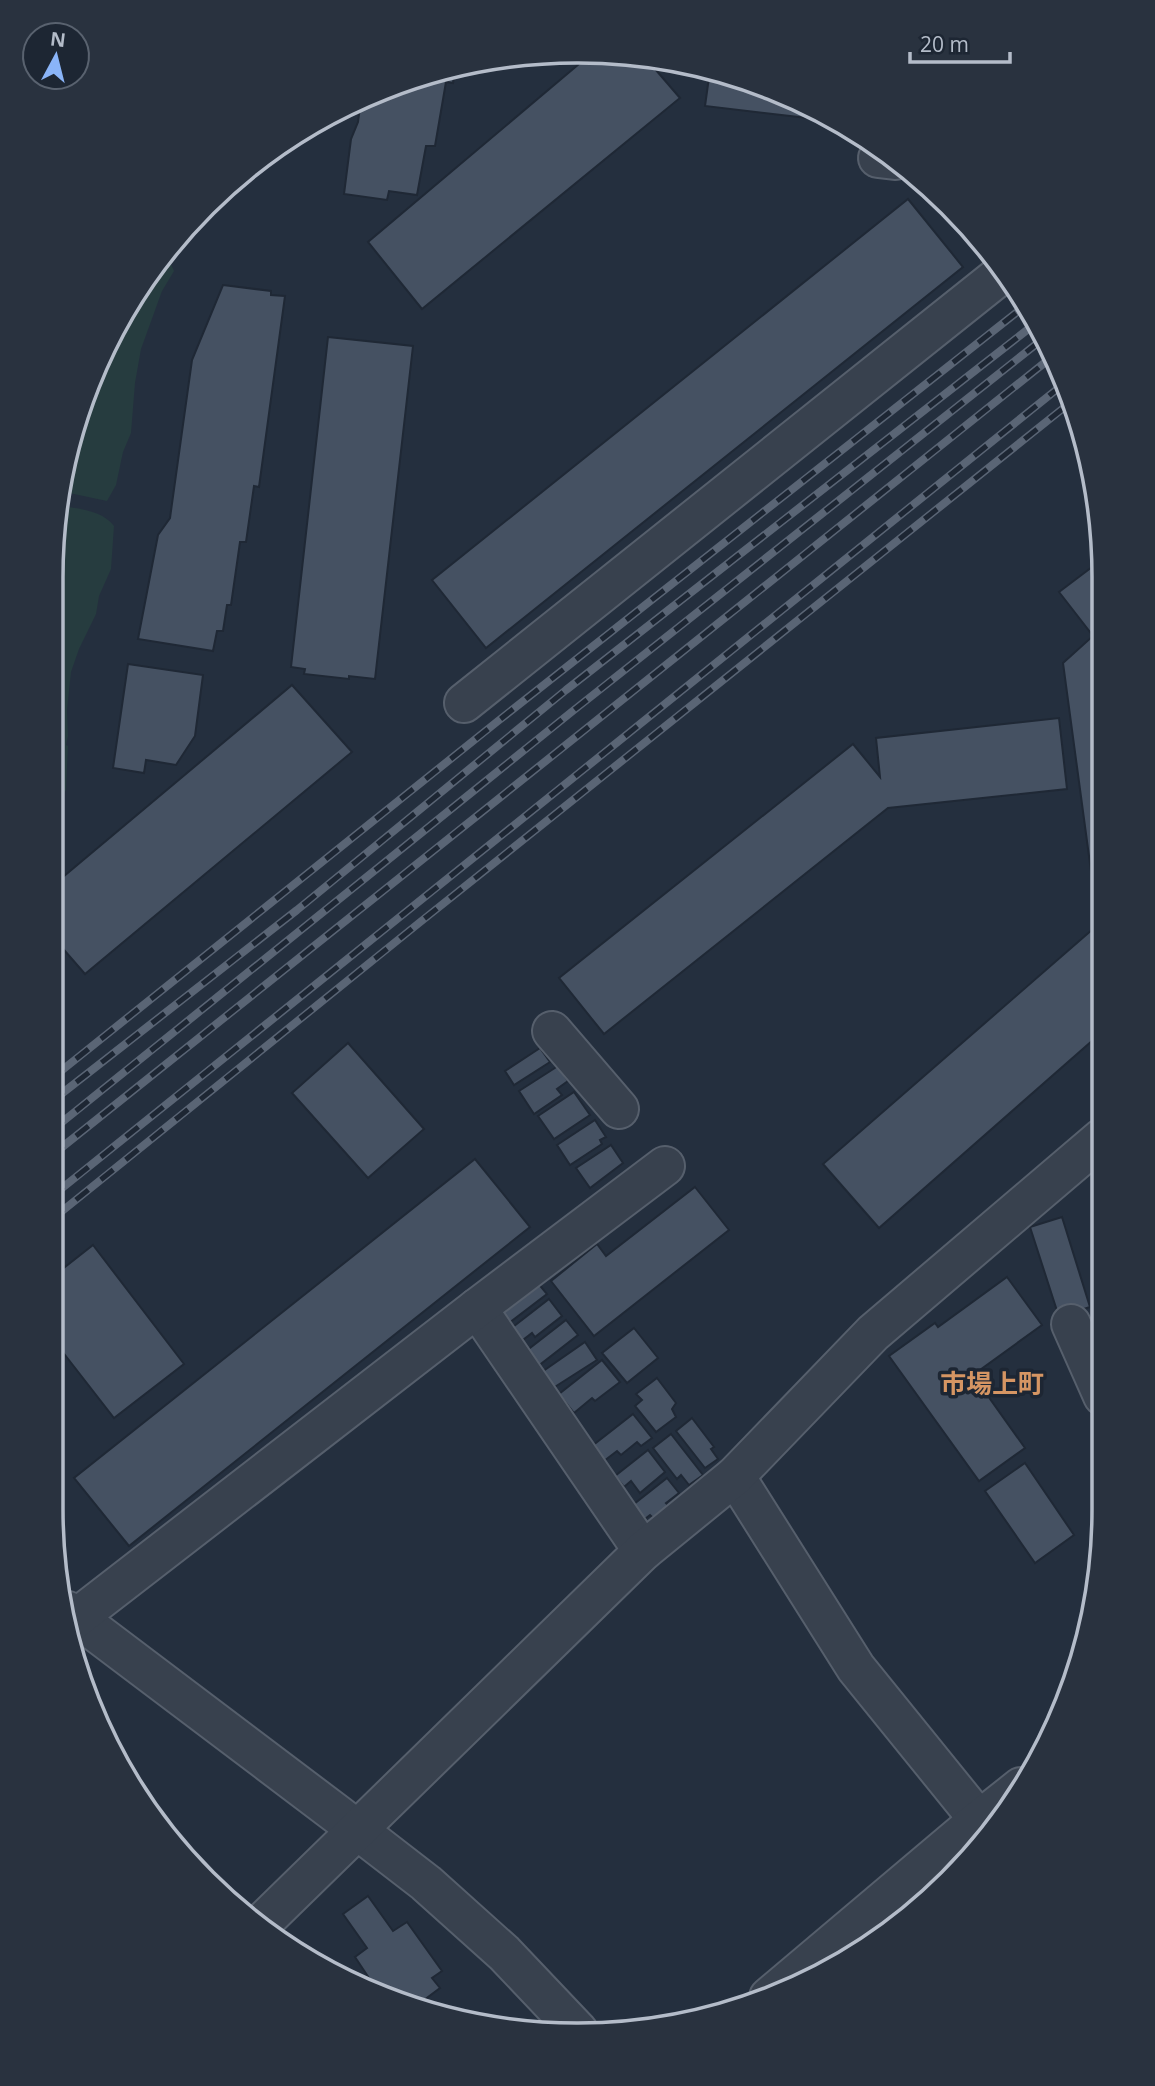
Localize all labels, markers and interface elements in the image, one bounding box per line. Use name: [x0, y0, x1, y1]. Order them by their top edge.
north arrow: [21, 21, 91, 91]
scale bar: [910, 21, 1010, 65]
text: N: [49, 25, 67, 53]
text: 20 m: [920, 30, 969, 58]
district label: 市場上町: [940, 1365, 1044, 1401]

